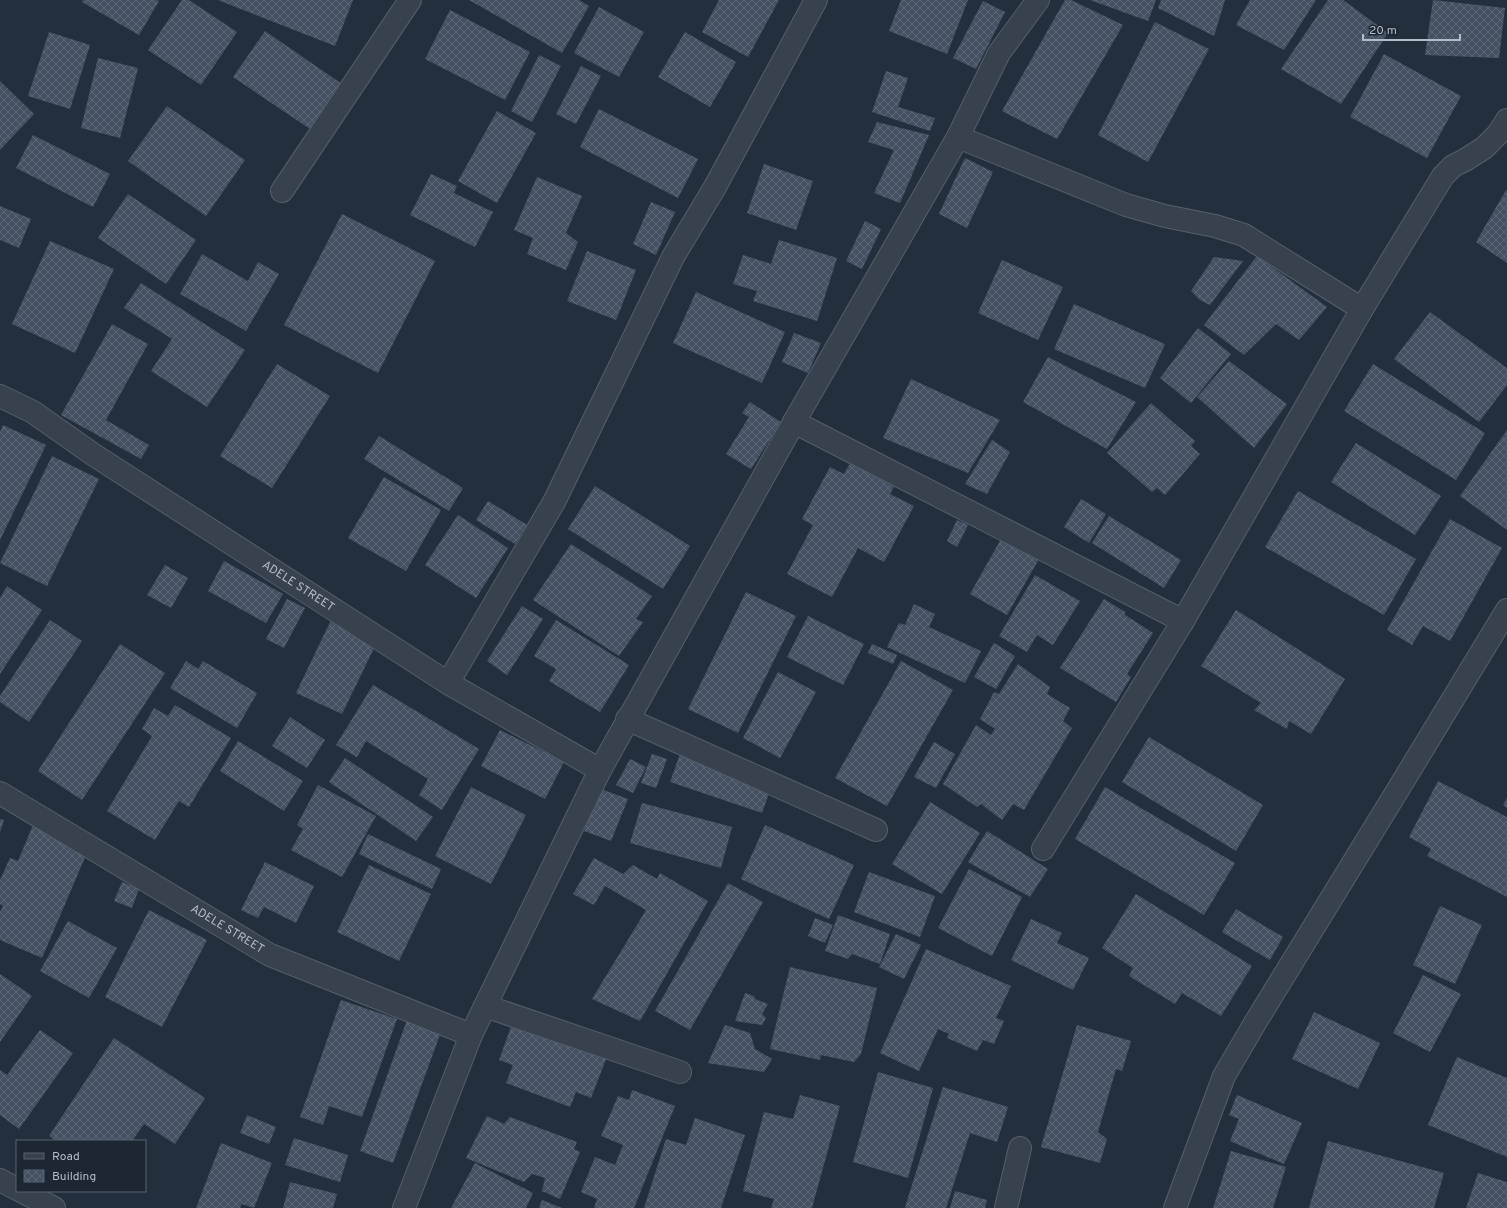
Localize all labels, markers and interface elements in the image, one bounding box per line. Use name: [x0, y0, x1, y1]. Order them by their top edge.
scale bar: [1363, 16, 1460, 42]
text: 20 m: [1369, 23, 1397, 39]
street label: ADELE STREET: [259, 557, 337, 616]
street label: ADELE STREET: [187, 901, 267, 958]
legend: [16, 1140, 146, 1192]
text: Road: [52, 1149, 80, 1165]
text: Building: [52, 1169, 96, 1185]

